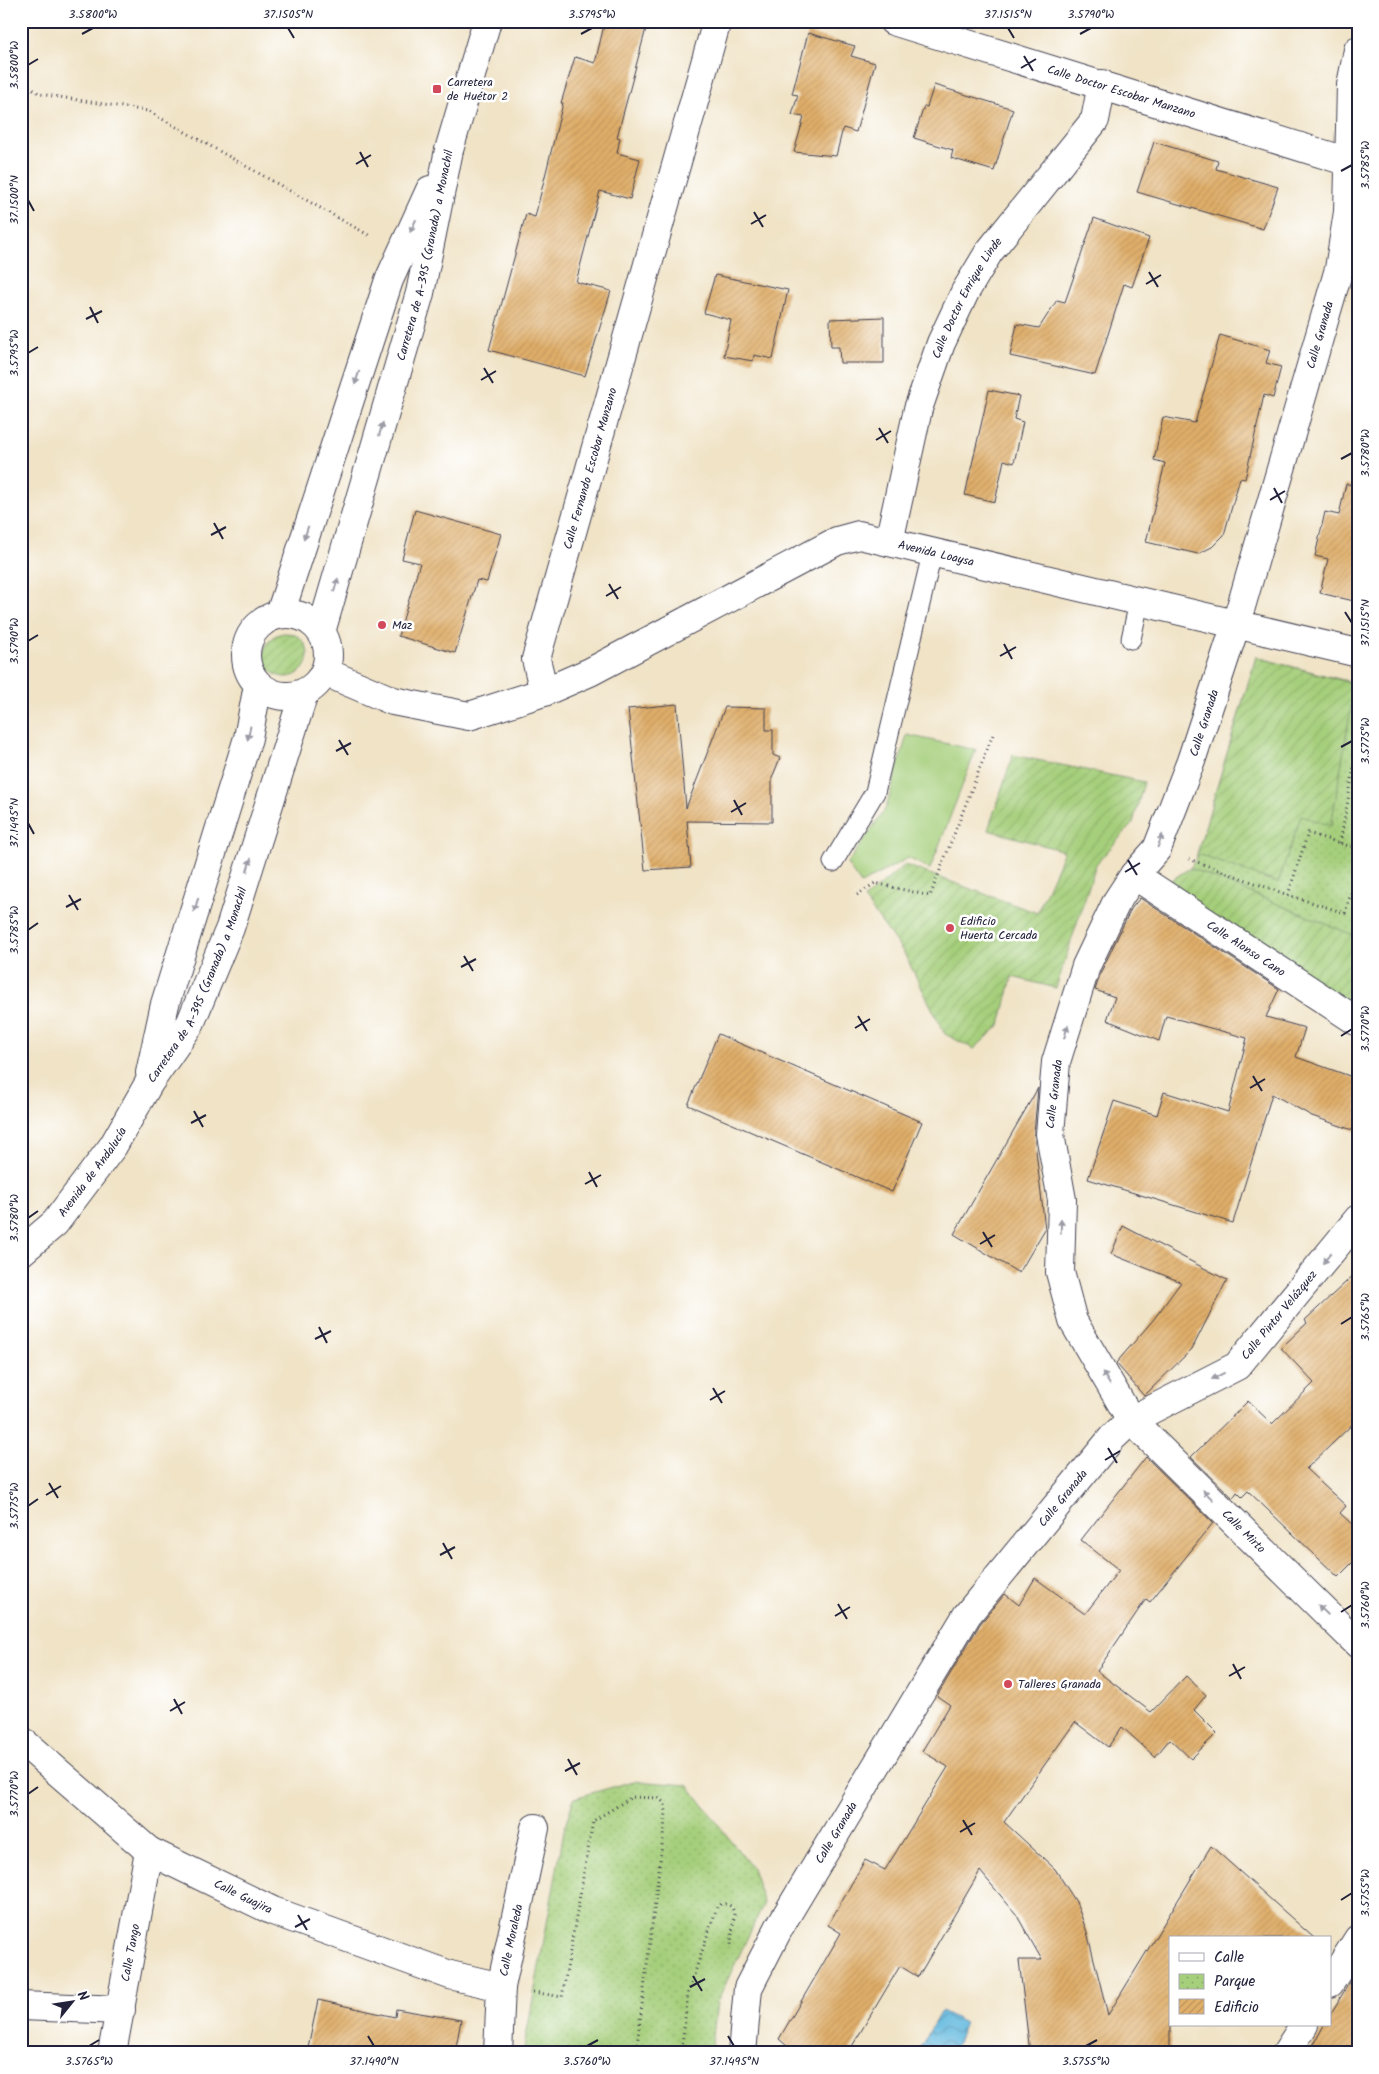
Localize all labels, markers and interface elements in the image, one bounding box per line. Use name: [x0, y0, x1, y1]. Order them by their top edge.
text: 3.5800°W: [69, 5, 117, 24]
text: 37.1505°N: [263, 5, 313, 24]
text: 3.5795°W: [568, 5, 616, 24]
text: 37.1515°N: [984, 5, 1032, 24]
text: 3.5790°W: [1068, 5, 1114, 24]
text: 3.5800°W: [5, 41, 24, 89]
street label: Calle Doctor Escobar Manzano: [1045, 60, 1198, 124]
place label: Carretera de Huétor 2: [447, 73, 508, 106]
marker: Carretera de Huétor 2: [431, 83, 443, 95]
text: 3.5785°W: [1356, 141, 1375, 189]
street label: Carretera de A-395 (Granada) a Monachil: [392, 148, 459, 363]
text: 37.1500°N: [5, 175, 24, 225]
one-way arrow: [409, 219, 417, 233]
street label: Calle Doctor Enrique Linde: [927, 233, 1008, 361]
street label: Calle Granada: [1302, 299, 1339, 371]
text: 3.5795°W: [5, 329, 24, 377]
one-way arrow: [352, 371, 360, 386]
street label: Calle Fernando Escobar Manzano: [559, 386, 623, 552]
one-way arrow: [377, 422, 385, 437]
text: 3.5780°W: [1356, 429, 1375, 477]
one-way arrow: [302, 525, 310, 540]
street label: Avenida Loaysa: [896, 536, 976, 572]
one-way arrow: [332, 578, 340, 593]
text: 37.1515°N: [1356, 599, 1375, 647]
place label: Maz: [392, 616, 412, 635]
text: 3.5790°W: [5, 618, 24, 664]
marker: Maz: [376, 619, 388, 631]
street label: Calle Granada: [1185, 687, 1224, 759]
text: 3.5775°W: [1356, 717, 1375, 765]
one-way arrow: [245, 725, 253, 740]
text: 37.1495°N: [5, 798, 24, 848]
one-way arrow: [1157, 834, 1165, 848]
one-way arrow: [246, 858, 254, 873]
street label: Carretera de A-395 (Granada) a Monachil: [143, 885, 252, 1087]
one-way arrow: [191, 897, 199, 912]
text: 3.5785°W: [5, 906, 24, 954]
place label: Edificio Huerta Cercada: [960, 912, 1038, 945]
street label: Calle Alonso Cano: [1202, 916, 1289, 982]
marker: Edificio Huerta Cercada: [944, 922, 956, 934]
text: 3.5770°W: [1356, 1006, 1375, 1052]
one-way arrow: [1062, 1024, 1070, 1039]
street label: Calle Granada: [1041, 1058, 1068, 1130]
street label: Avenida de Andalucía: [54, 1123, 132, 1221]
text: 3.5780°W: [5, 1194, 24, 1242]
one-way arrow: [1058, 1218, 1066, 1234]
one-way arrow: [1322, 1251, 1333, 1264]
street label: Calle Pintor Velázquez: [1237, 1266, 1322, 1364]
text: 3.5765°W: [1356, 1293, 1375, 1341]
one-way arrow: [1102, 1371, 1111, 1384]
one-way arrow: [1211, 1372, 1225, 1380]
street label: Calle Granada: [1034, 1465, 1093, 1531]
text: 3.5775°W: [5, 1482, 24, 1530]
one-way arrow: [1202, 1489, 1214, 1501]
street label: Calle Mirto: [1217, 1505, 1270, 1558]
text: 3.5760°W: [1356, 1581, 1375, 1629]
one-way arrow: [1317, 1604, 1329, 1616]
place label: Talleres Granada: [1018, 1675, 1102, 1694]
marker: Talleres Granada: [1002, 1678, 1014, 1690]
text: 3.5770°W: [5, 1771, 24, 1817]
street label: Calle Granada: [810, 1798, 863, 1868]
text: 3.5755°W: [1356, 1869, 1375, 1917]
street label: Calle Guajira: [210, 1875, 276, 1919]
street label: Calle Moraleda: [495, 1902, 529, 1978]
street label: Calle Tango: [116, 1922, 145, 1983]
legend: [1169, 1936, 1332, 2026]
text: Calle: [1214, 1946, 1244, 1970]
text: Parque: [1214, 1970, 1255, 1994]
north arrow: [48, 1976, 98, 2026]
text: N: [71, 1987, 94, 2005]
text: Edificio: [1214, 1996, 1259, 2020]
text: 3.5765°W: [65, 2052, 113, 2071]
text: 37.1490°N: [349, 2052, 399, 2071]
text: 3.5760°W: [563, 2052, 611, 2071]
text: 37.1495°N: [709, 2052, 759, 2071]
text: 3.5755°W: [1062, 2052, 1110, 2071]

